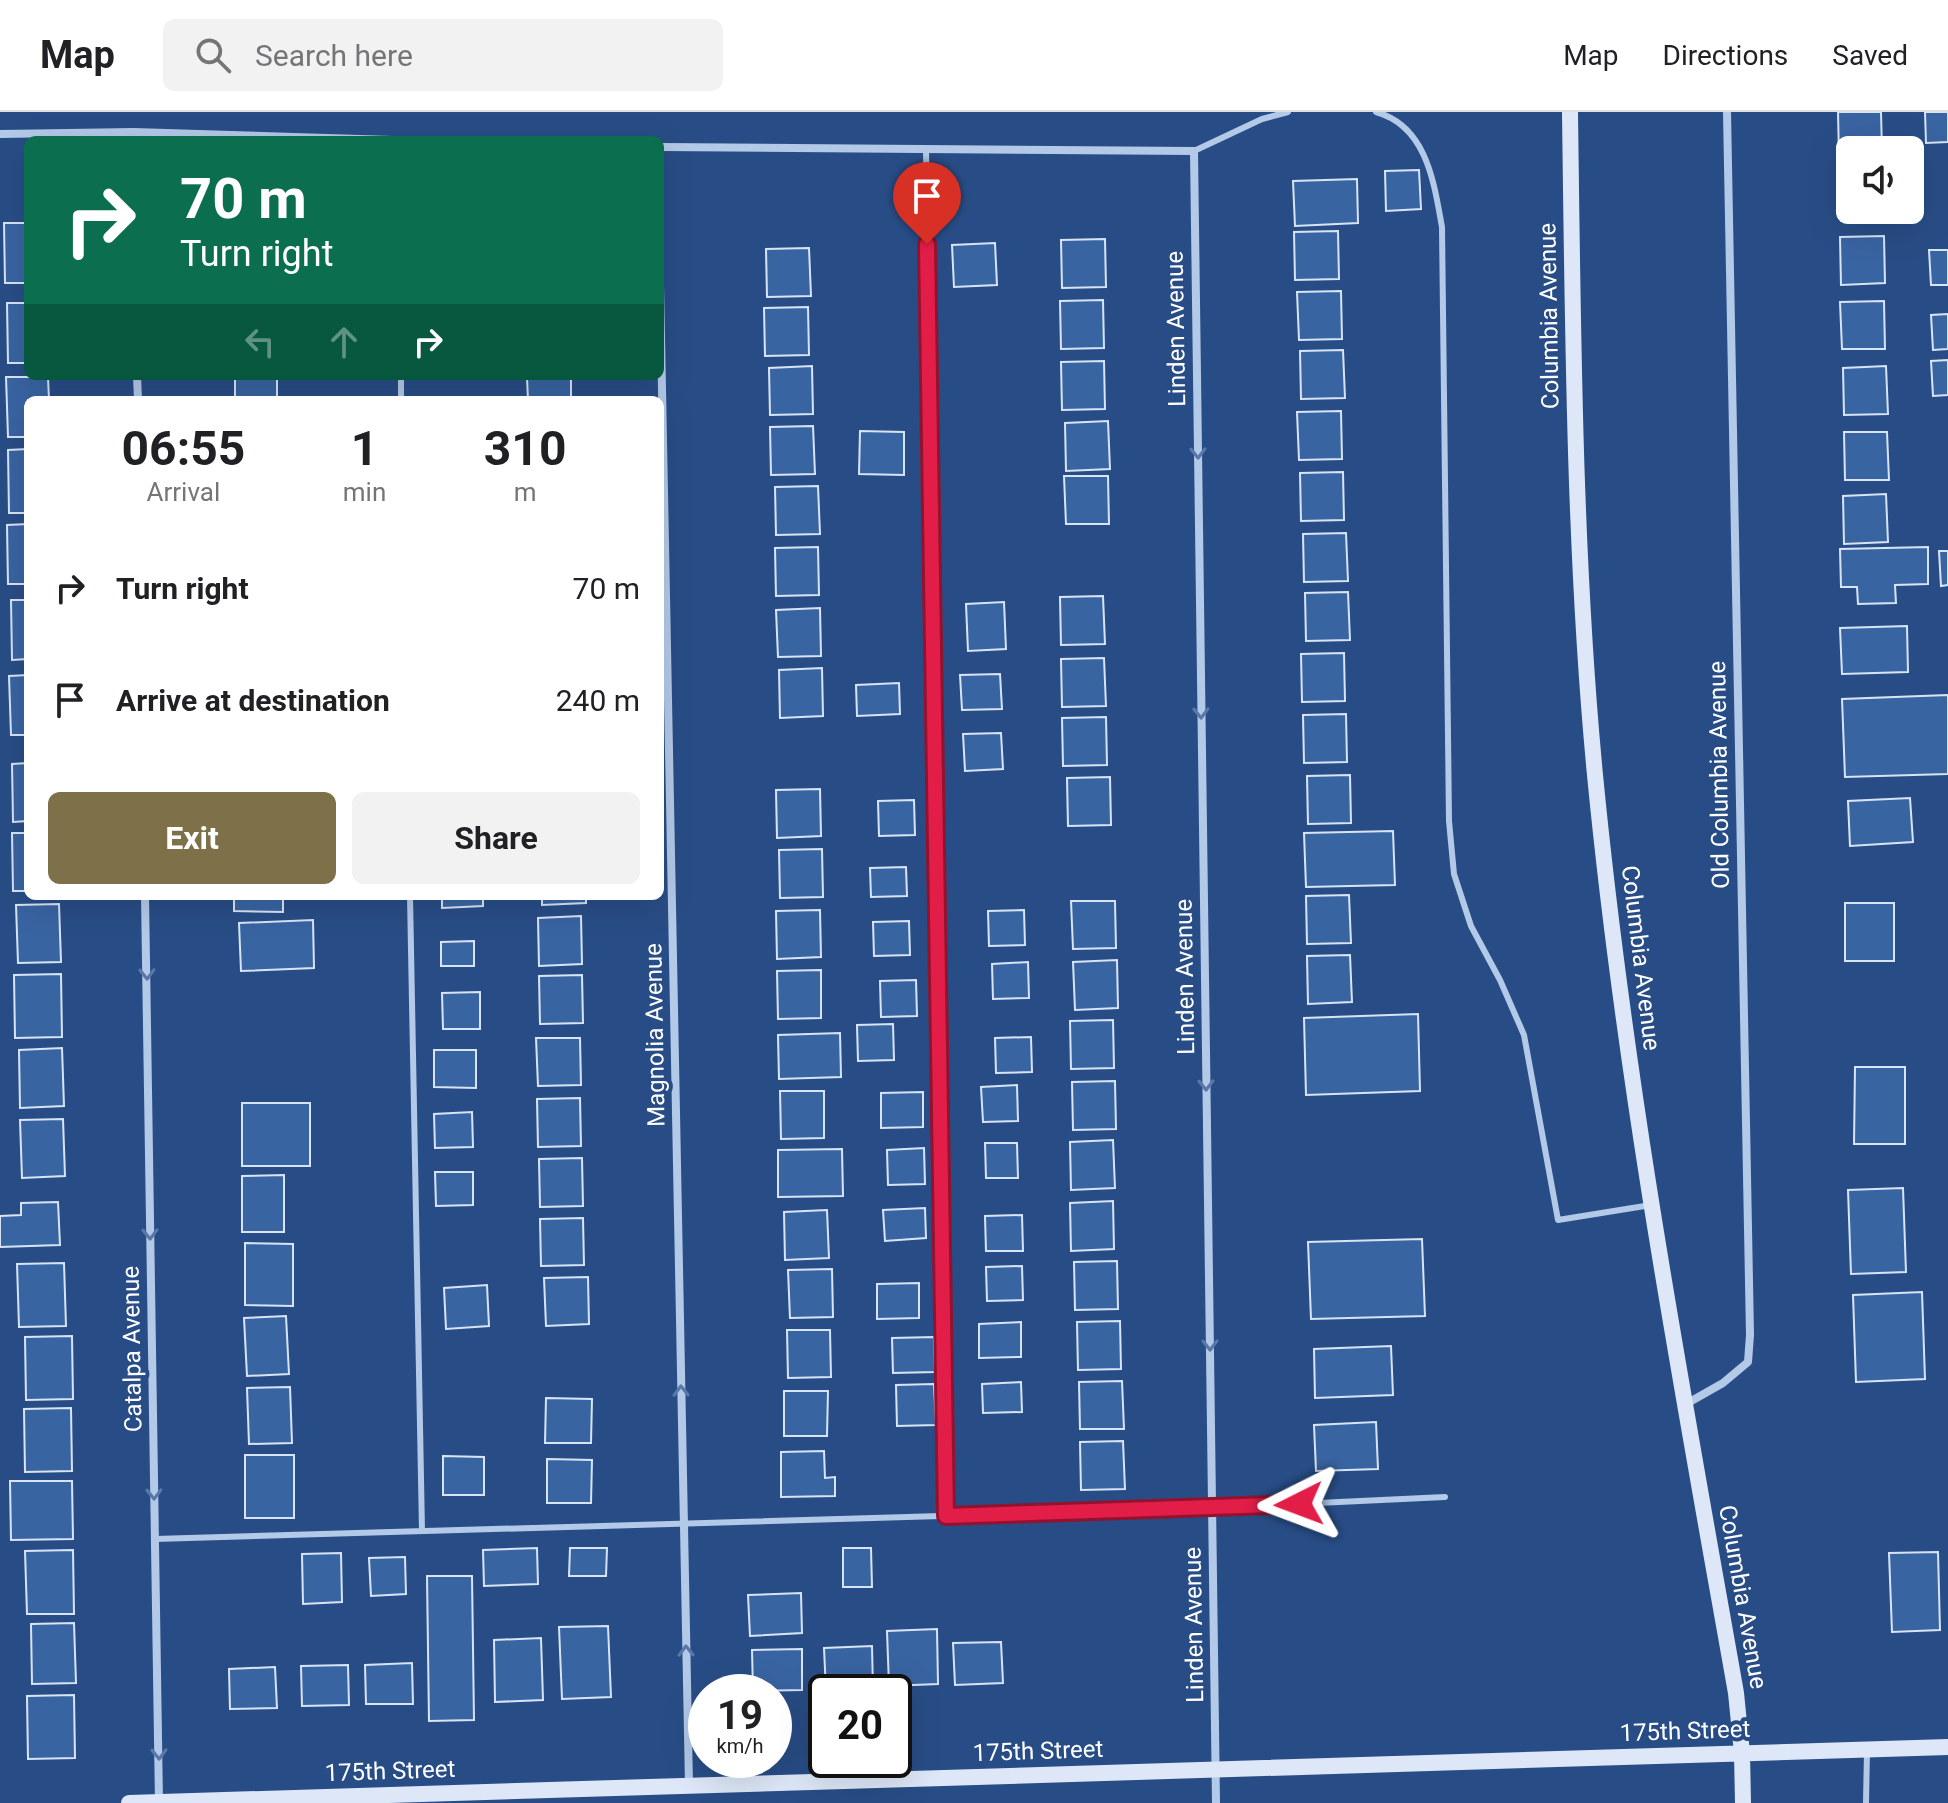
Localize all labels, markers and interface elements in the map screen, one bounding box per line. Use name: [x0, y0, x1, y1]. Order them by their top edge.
search box: [163, 19, 723, 91]
text: Map: [40, 33, 115, 77]
icon: search: [191, 33, 235, 77]
text: Search here: [255, 38, 413, 73]
text: Map: [1563, 39, 1619, 72]
text: Directions: [1663, 39, 1788, 72]
text: Saved: [1832, 39, 1908, 72]
map controls: [1836, 136, 1924, 224]
button: sound: [1836, 136, 1924, 224]
pin: [893, 162, 961, 244]
text: 70 m: [180, 166, 307, 232]
icon: right: [48, 168, 152, 272]
icon: arrive: [905, 174, 949, 218]
street label: Columbia Avenue: [1533, 223, 1565, 409]
text: Turn right: [180, 233, 333, 275]
street label: Linden Avenue: [1161, 251, 1191, 407]
icon: left: [238, 320, 282, 364]
icon: ahead: [322, 320, 366, 364]
icon: right: [406, 320, 450, 364]
text: 06:55: [122, 420, 245, 477]
text: 1: [351, 420, 378, 477]
text: 310: [484, 420, 566, 477]
one-way arrow: [1189, 447, 1207, 460]
text: Arrival: [147, 477, 220, 507]
text: min: [343, 477, 386, 507]
text: m: [514, 477, 537, 507]
icon: right: [48, 566, 92, 610]
text: Turn right: [116, 571, 249, 606]
text: 70 m: [573, 571, 640, 606]
street label: Old Columbia Avenue: [1703, 661, 1735, 889]
icon: arrive: [48, 678, 92, 722]
text: Arrive at destination: [116, 683, 390, 718]
text: 240 m: [556, 683, 640, 718]
one-way arrow: [1193, 707, 1210, 720]
button: Exit: [48, 792, 336, 884]
button: Share: [352, 792, 640, 884]
street label: Columbia Avenue: [1616, 864, 1666, 1052]
street label: Linden Avenue: [1170, 899, 1200, 1055]
street label: Magnolia Avenue: [639, 943, 671, 1127]
one-way arrow: [138, 968, 155, 981]
one-way arrow: [1198, 1079, 1215, 1092]
one-way arrow: [142, 1228, 159, 1241]
street label: Catalpa Avenue: [117, 1266, 147, 1432]
one-way arrow: [1201, 1339, 1219, 1352]
one-way arrow: [673, 1384, 690, 1397]
position arrow: [1257, 1462, 1341, 1546]
one-way arrow: [146, 1488, 163, 1501]
street label: Columbia Avenue: [1713, 1503, 1773, 1691]
street label: Linden Avenue: [1179, 1547, 1209, 1703]
one-way arrow: [678, 1644, 695, 1657]
speed limit sign: 20: [808, 1674, 912, 1778]
text: 19: [717, 1692, 763, 1739]
street label: 175th Street: [1619, 1715, 1751, 1747]
text: km/h: [717, 1734, 763, 1758]
street label: 175th Street: [972, 1735, 1104, 1767]
one-way arrow: [150, 1748, 167, 1761]
street label: 175th Street: [324, 1755, 456, 1787]

